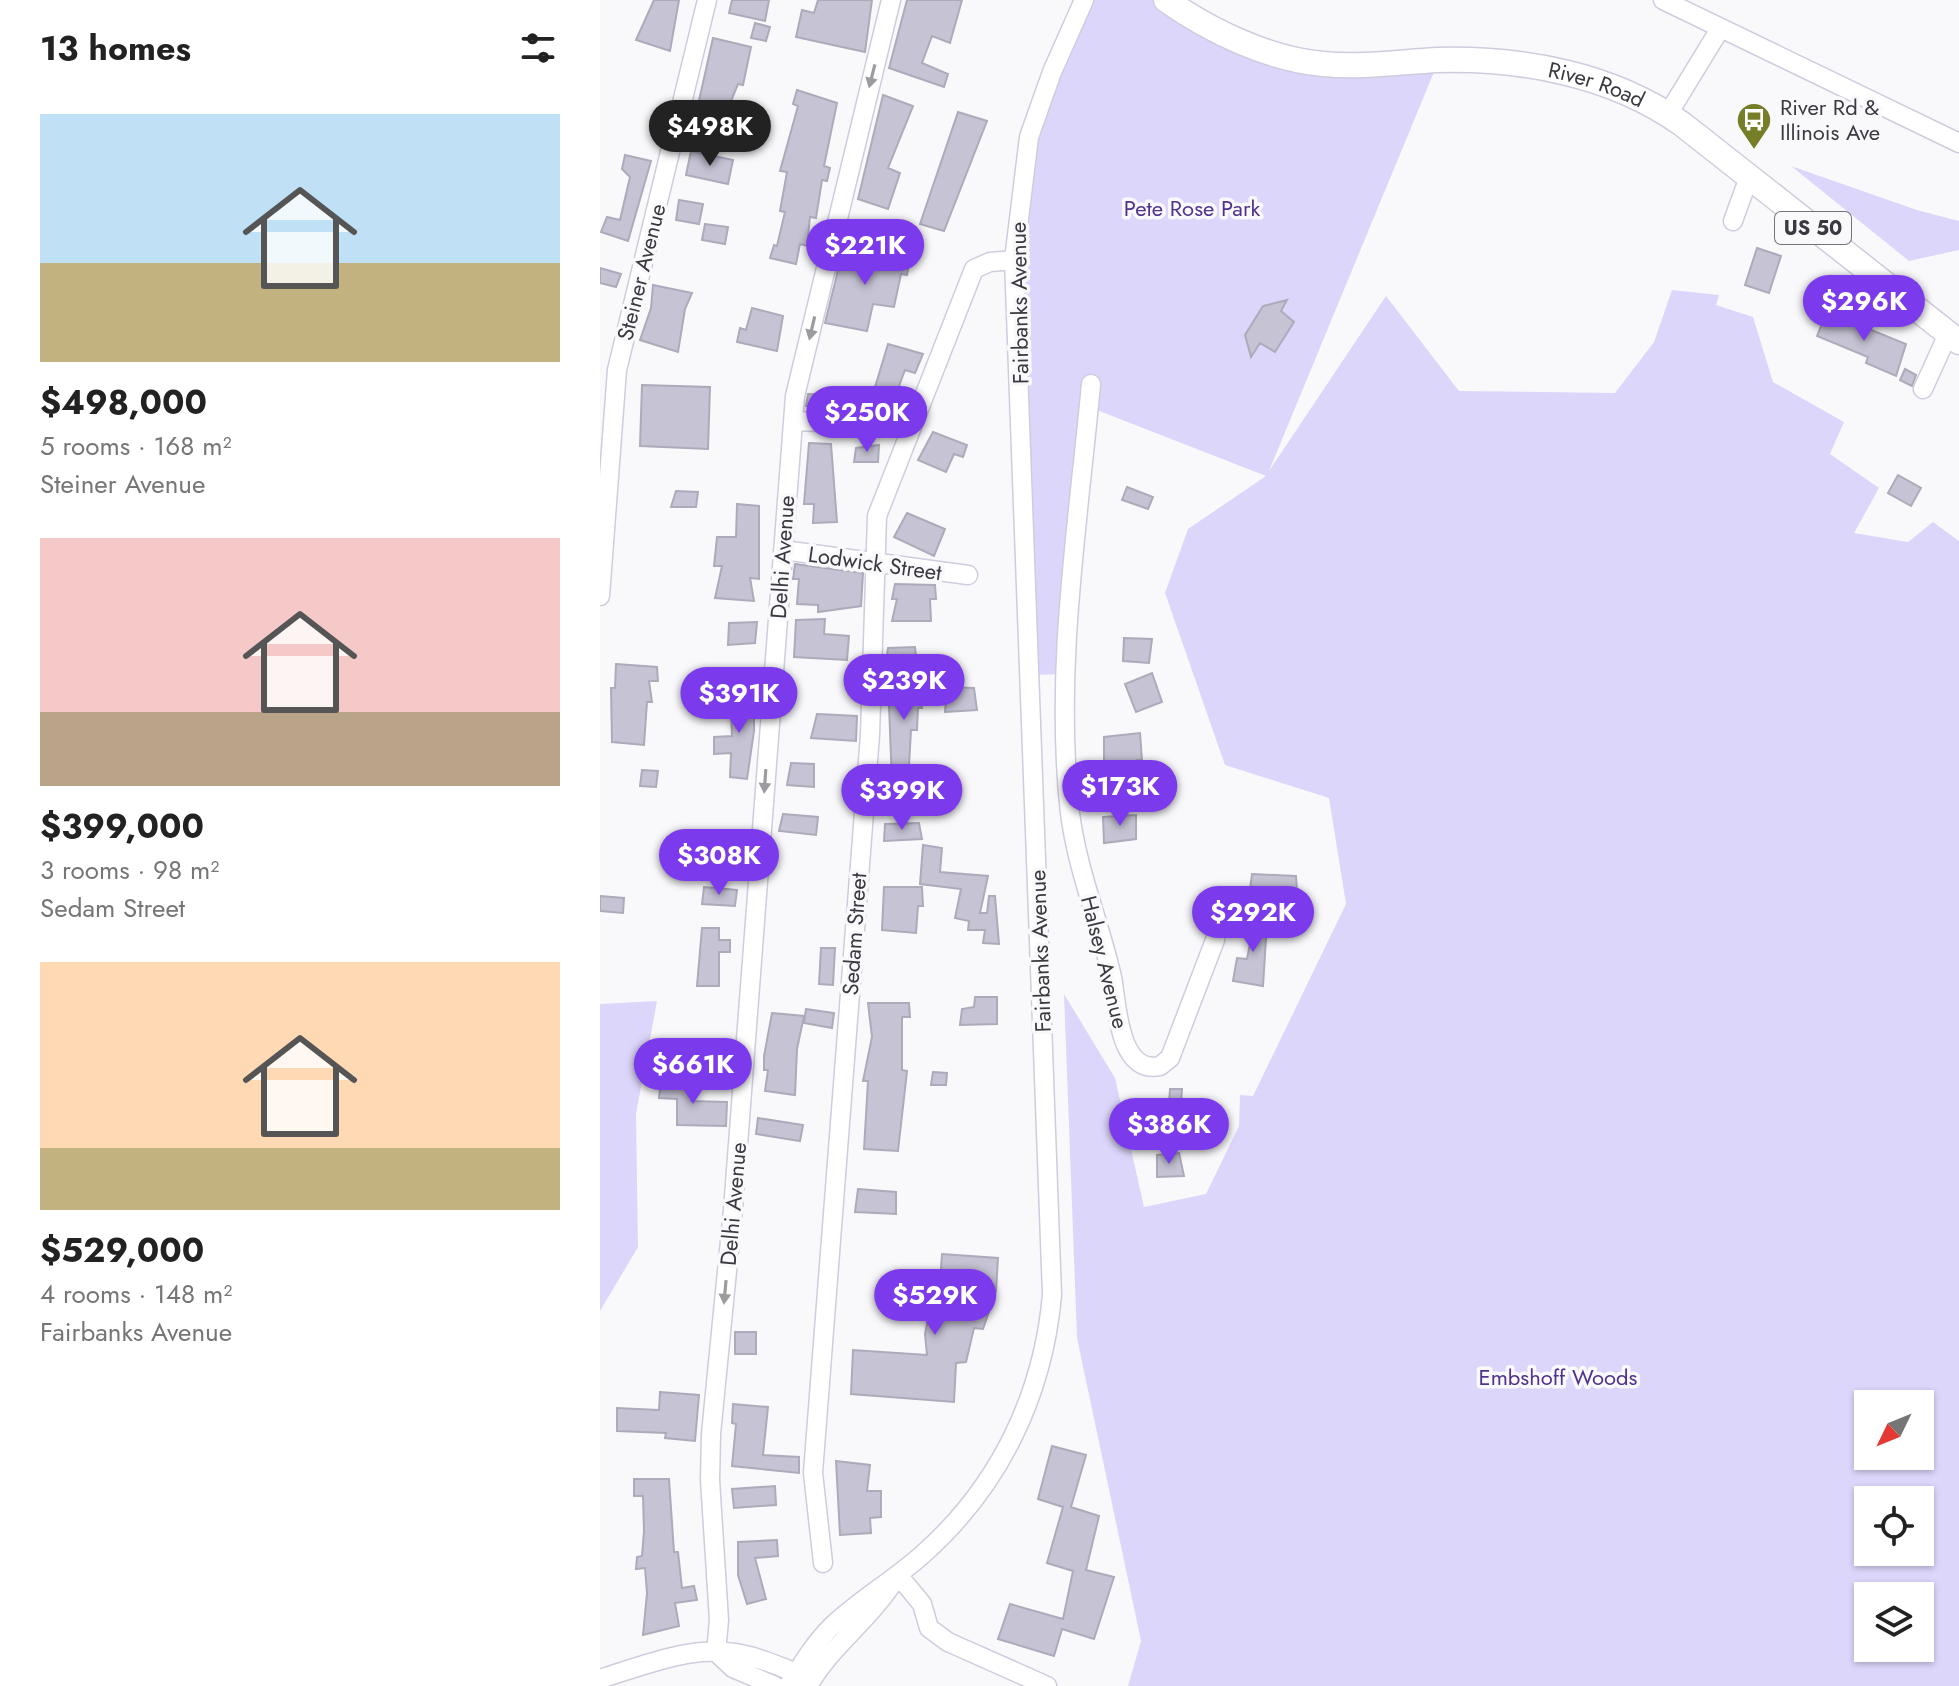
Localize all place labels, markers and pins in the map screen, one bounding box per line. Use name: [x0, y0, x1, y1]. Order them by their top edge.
place label: River Rd & Illinois Ave: [1780, 91, 1880, 148]
pin: $498K: [654, 100, 766, 168]
bus stop icon: River Rd & Illinois Ave: [1735, 101, 1773, 151]
pin: $221K: [809, 219, 921, 287]
pin: $296K: [1808, 275, 1920, 343]
pin: $250K: [811, 386, 923, 454]
pin: $239K: [848, 654, 960, 722]
pin: $391K: [683, 667, 795, 735]
pin: $173K: [1064, 760, 1176, 828]
pin: $399K: [846, 764, 958, 832]
pin: $308K: [663, 829, 775, 897]
pin: $292K: [1197, 886, 1309, 954]
pin: $661K: [637, 1038, 749, 1106]
pin: $386K: [1113, 1098, 1225, 1166]
pin: $529K: [879, 1269, 991, 1337]

